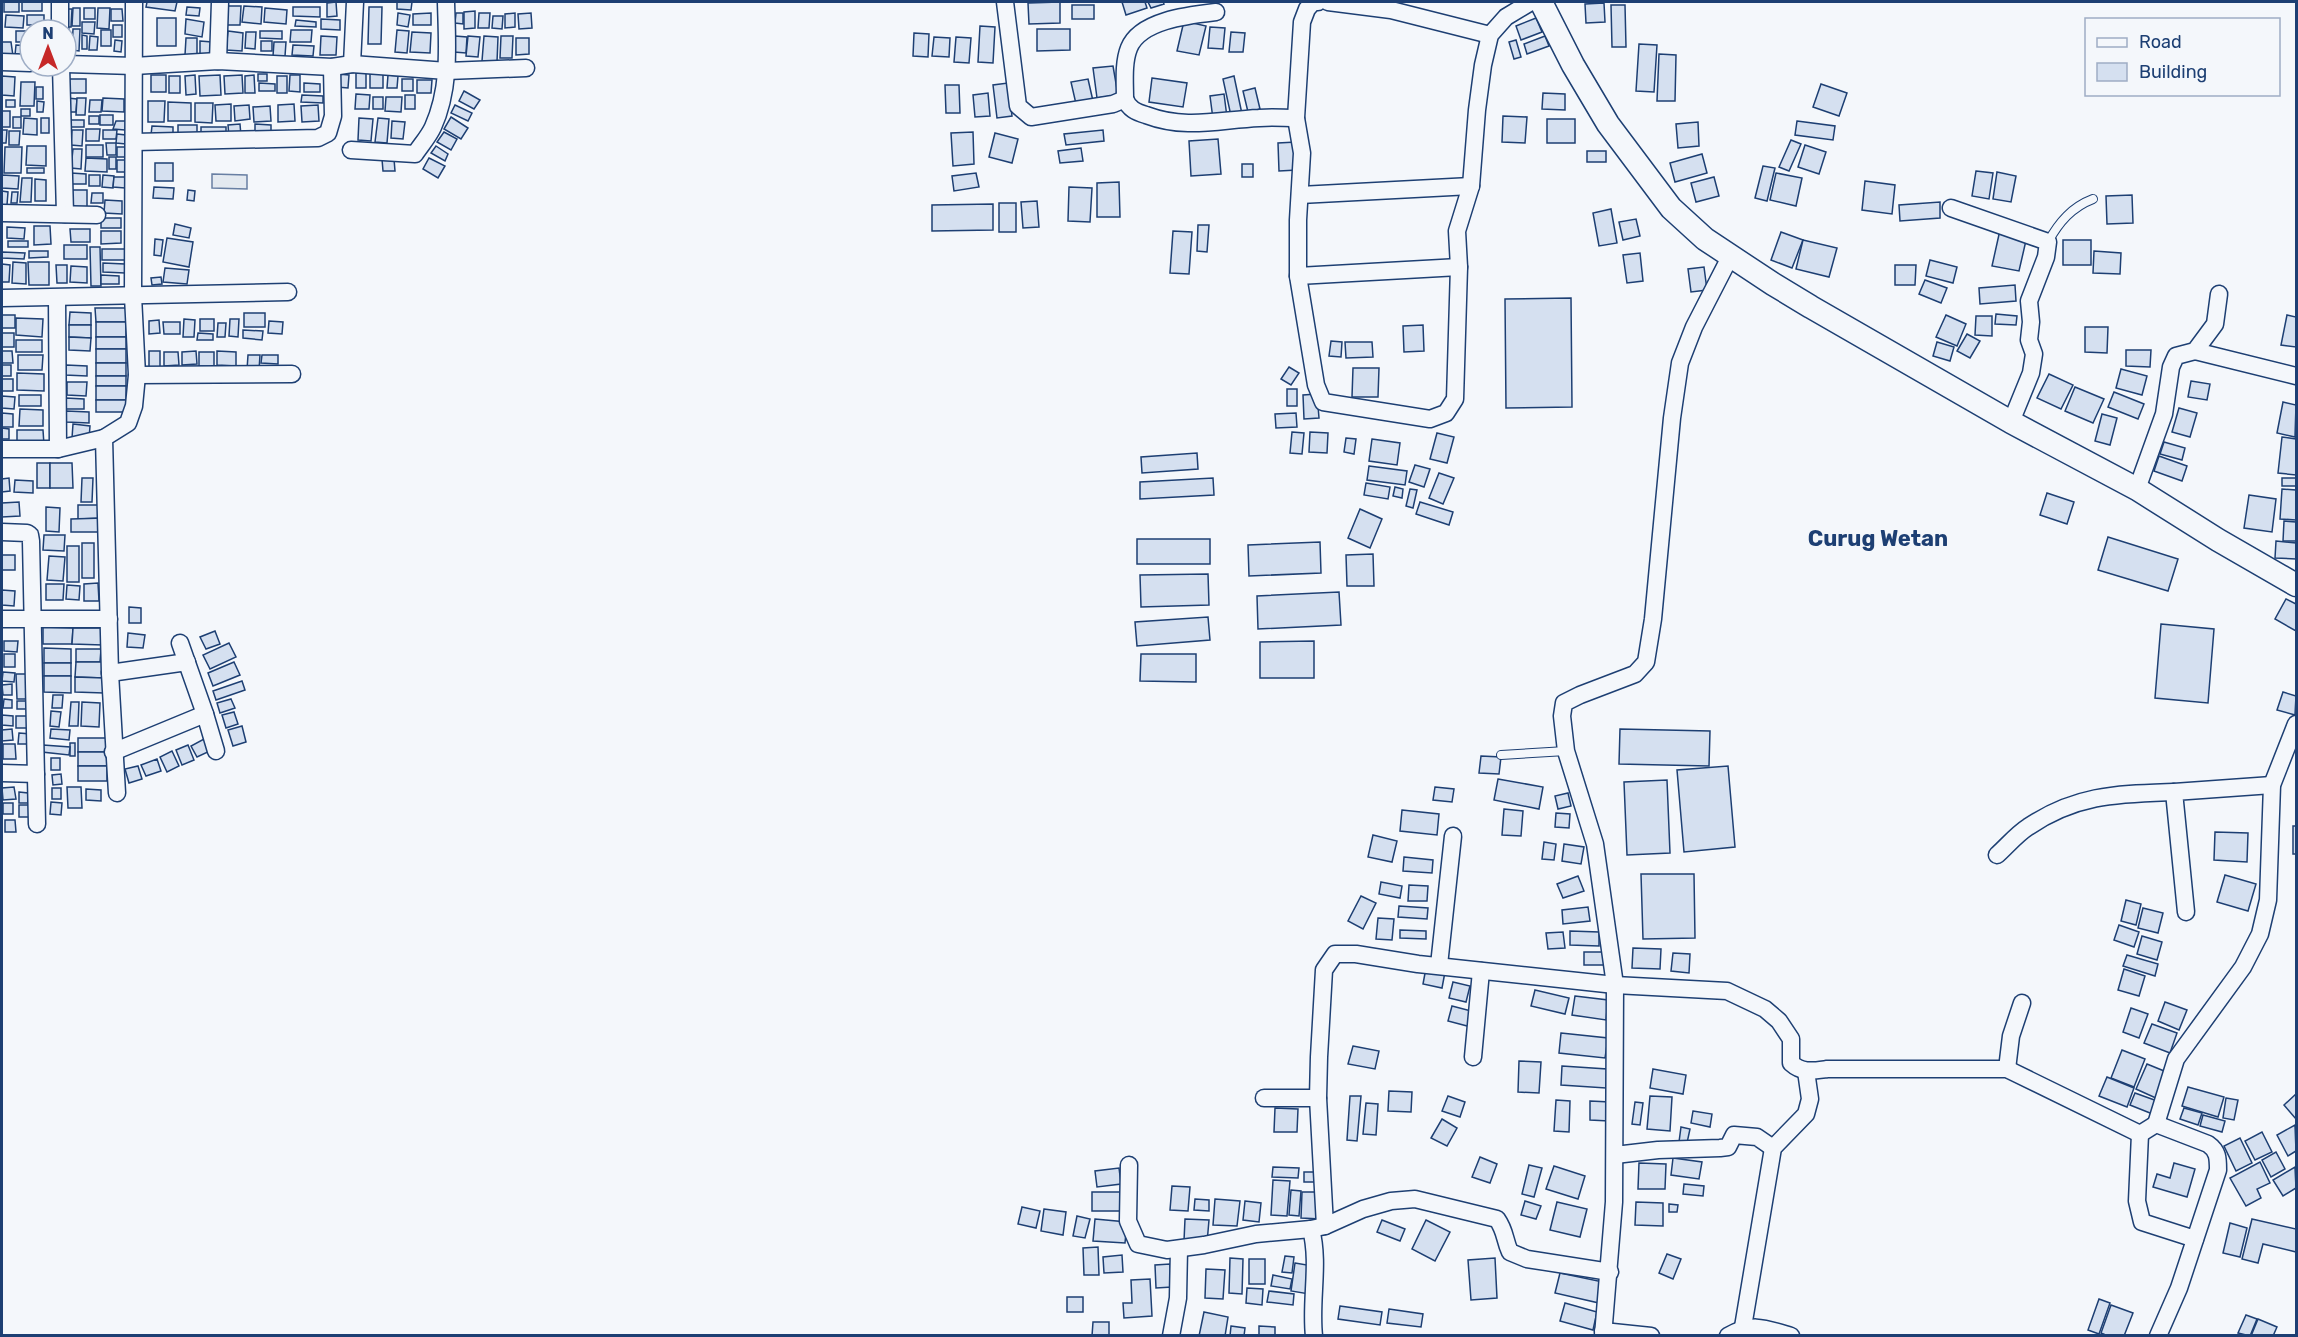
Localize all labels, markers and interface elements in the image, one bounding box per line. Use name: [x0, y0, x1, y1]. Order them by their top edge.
north arrow: [18, 18, 78, 78]
legend: [2085, 18, 2280, 96]
text: N: [42, 24, 54, 43]
text: Road: [2139, 31, 2182, 53]
text: Building: [2139, 61, 2207, 83]
district label: Curug Wetan: [1808, 525, 1948, 552]

